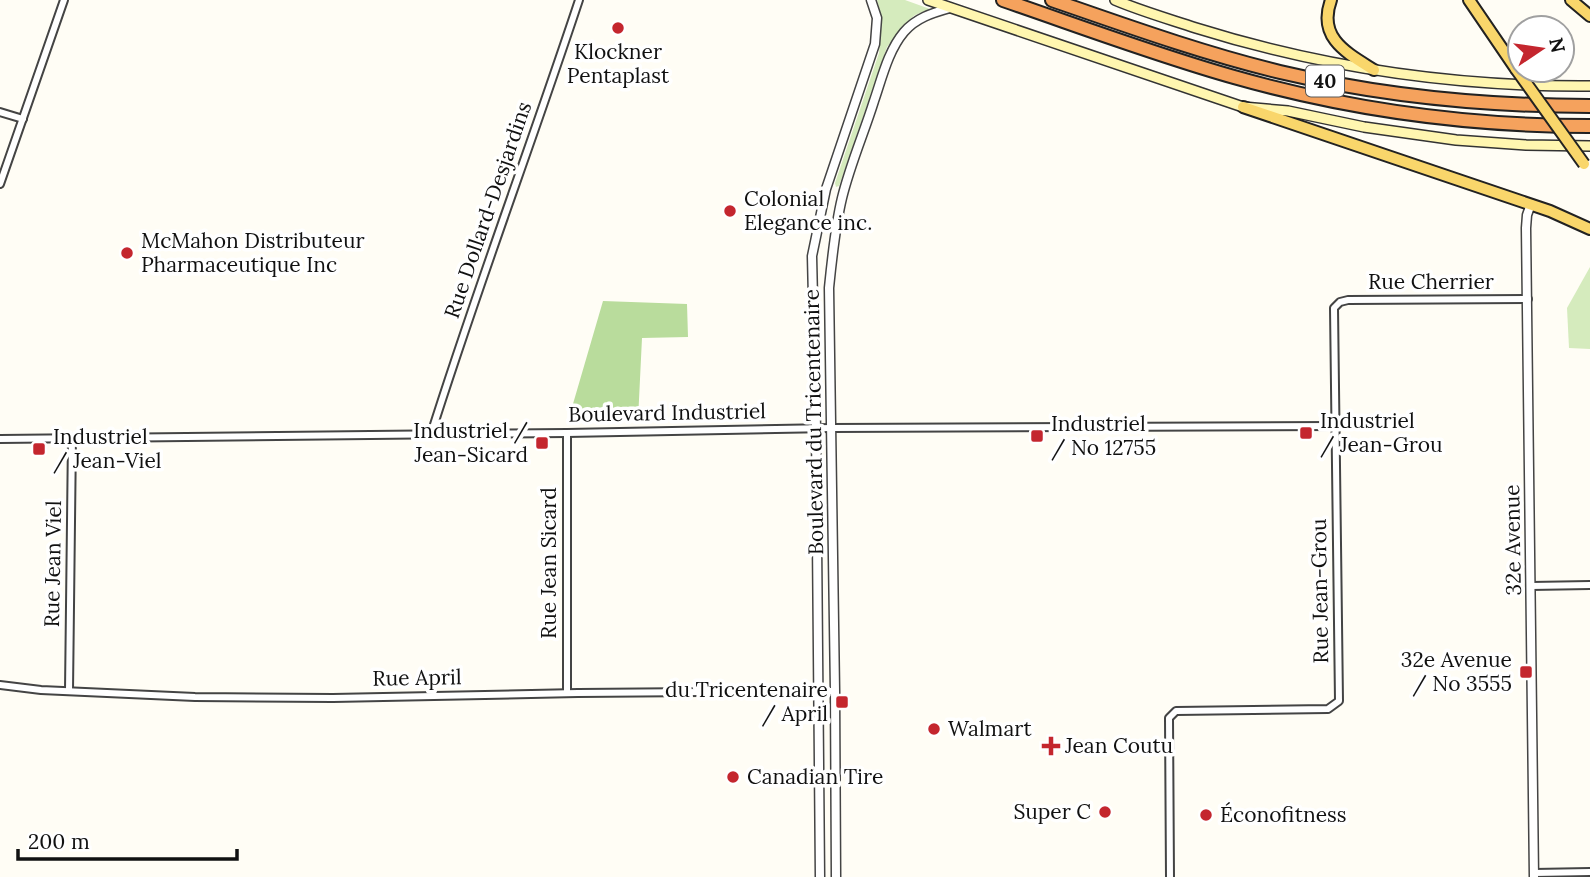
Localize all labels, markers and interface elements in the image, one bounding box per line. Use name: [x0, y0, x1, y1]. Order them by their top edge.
north arrow: [1506, 14, 1576, 84]
marker: Klockner Pentaplast: [610, 20, 626, 36]
text: N: [1544, 35, 1571, 55]
place label: Klockner Pentaplast: [567, 38, 670, 89]
road number: 40: [1306, 66, 1344, 96]
street label: Rue Dollard-Desjardins: [438, 98, 537, 322]
place label: Colonial Elegance inc.: [744, 185, 872, 236]
marker: Colonial Elegance inc.: [722, 203, 738, 219]
place label: McMahon Distributeur Pharmaceutique Inc: [141, 227, 365, 278]
marker: McMahon Distributeur Pharmaceutique Inc: [119, 245, 135, 261]
street label: Rue Cherrier: [1368, 268, 1494, 295]
street label: Boulevard du Tricentenaire: [798, 289, 829, 555]
street label: Boulevard Industriel: [568, 397, 766, 428]
place label: Industriel / Jean-Grou: [1320, 407, 1442, 458]
place label: Industriel / No 12755: [1051, 410, 1156, 461]
place label: Industriel / Jean-Sicard: [413, 417, 528, 468]
place label: Industriel / Jean-Viel: [53, 423, 162, 474]
marker: Industriel / Jean-Grou: [1298, 425, 1314, 441]
marker: Industriel / No 12755: [1029, 428, 1045, 444]
marker: Industriel / Jean-Sicard: [534, 435, 550, 451]
marker: Industriel / Jean-Viel: [31, 441, 47, 457]
street label: 32e Avenue: [1498, 484, 1527, 596]
street label: Rue Jean Sicard: [535, 487, 562, 639]
street label: Rue Jean Viel: [38, 500, 67, 628]
street label: Rue Jean-Grou: [1305, 518, 1334, 664]
place label: 32e Avenue / No 3555: [1401, 646, 1512, 697]
street label: Rue April: [372, 663, 462, 692]
marker: 32e Avenue / No 3555: [1518, 664, 1534, 680]
place label: du Tricentenaire / April: [665, 676, 828, 727]
marker: du Tricentenaire / April: [834, 694, 850, 710]
place label: Walmart: [948, 715, 1032, 742]
marker: Walmart: [926, 721, 942, 737]
place label: Jean Coutu: [1064, 732, 1173, 759]
marker: Jean Coutu: [1043, 738, 1059, 754]
place label: Canadian Tire: [747, 763, 883, 790]
marker: Canadian Tire: [725, 769, 741, 785]
place label: Super C: [1013, 798, 1091, 825]
place label: Éconofitness: [1220, 801, 1346, 828]
marker: Super C: [1097, 804, 1113, 820]
marker: Éconofitness: [1198, 807, 1214, 823]
scale bar: [18, 818, 236, 862]
text: 200 m: [28, 828, 90, 855]

